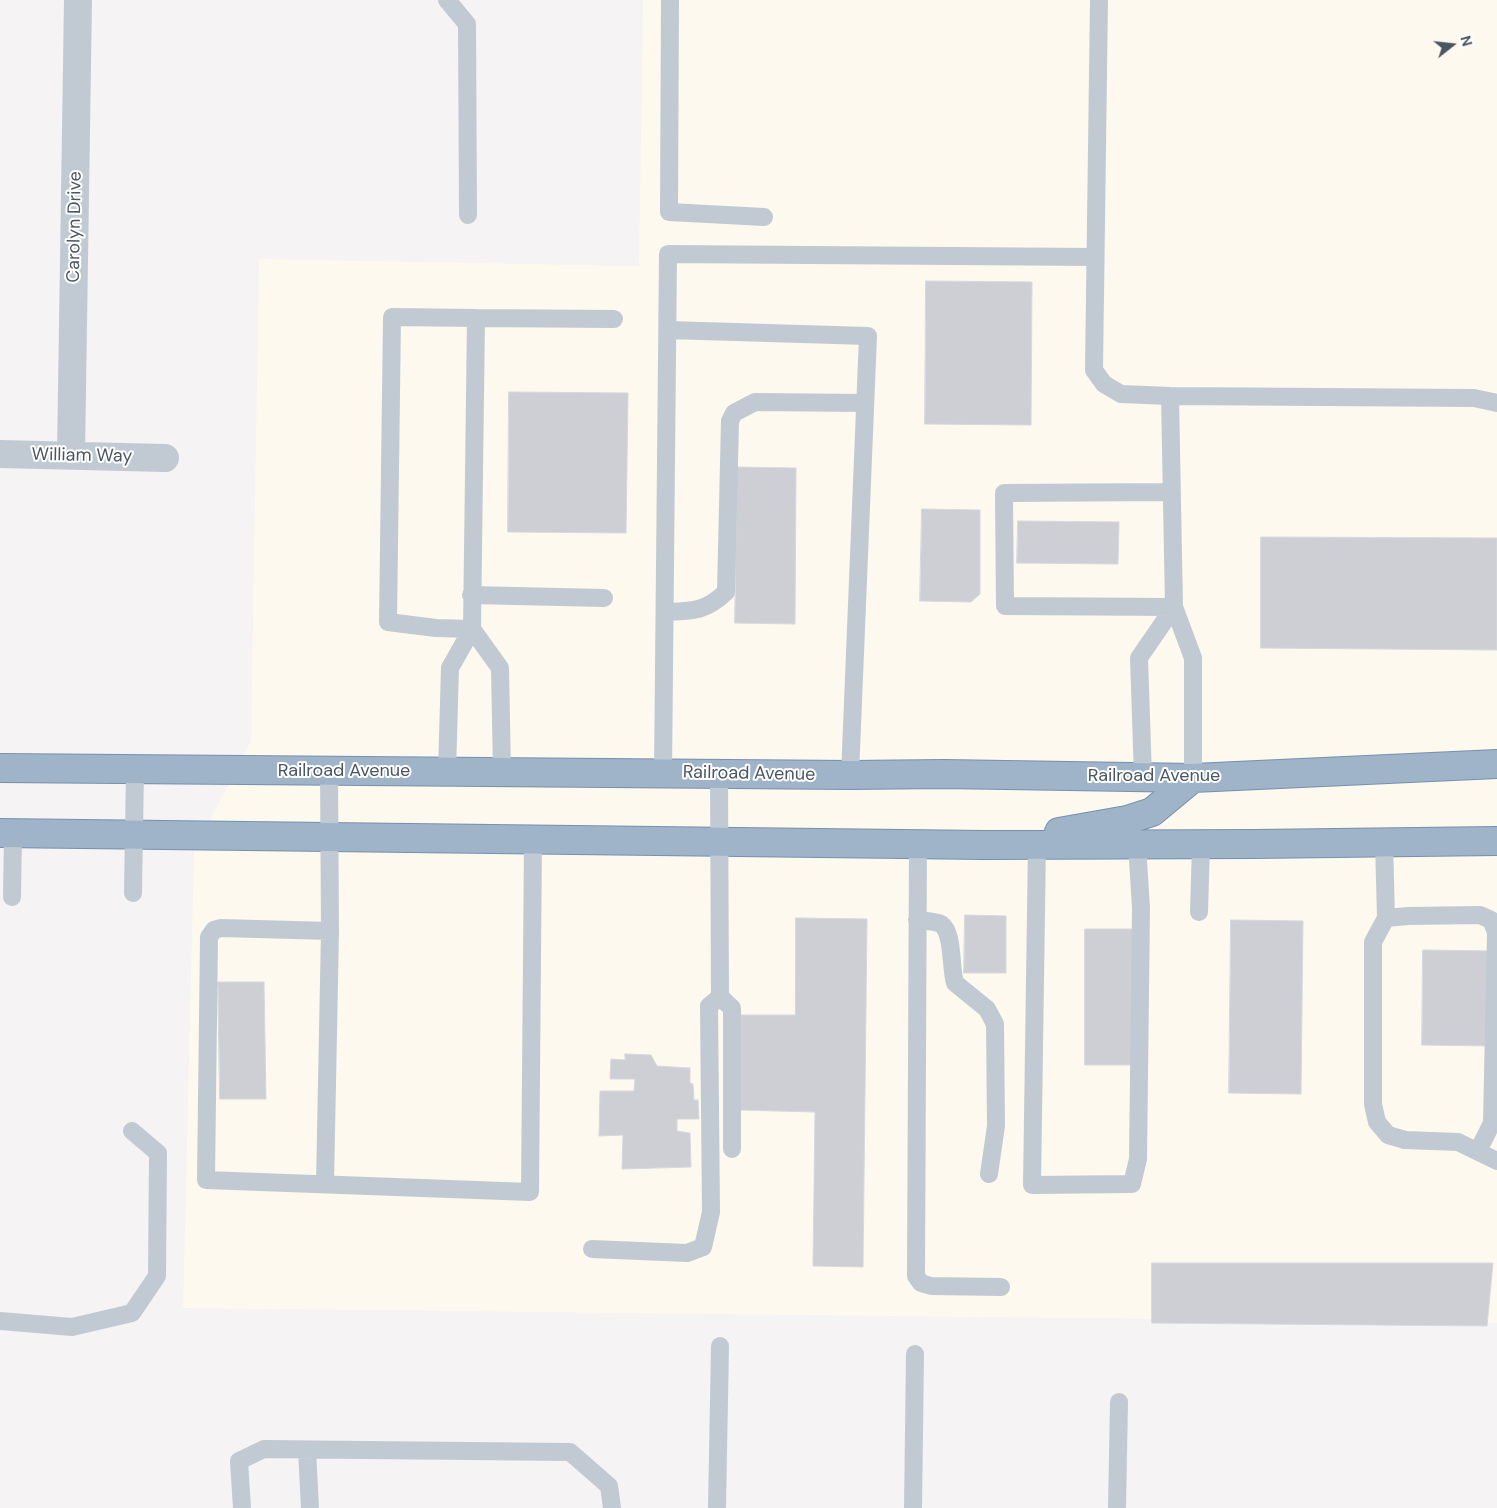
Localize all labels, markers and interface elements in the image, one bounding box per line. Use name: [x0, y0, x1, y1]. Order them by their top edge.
north arrow: [1427, 20, 1477, 70]
text: N: [1456, 33, 1476, 48]
street label: Carolyn Drive: [63, 171, 87, 283]
street label: William Way: [31, 444, 133, 468]
street label: Railroad Avenue: [278, 760, 410, 782]
street label: Railroad Avenue: [683, 762, 815, 786]
street label: Railroad Avenue: [1088, 765, 1220, 787]

